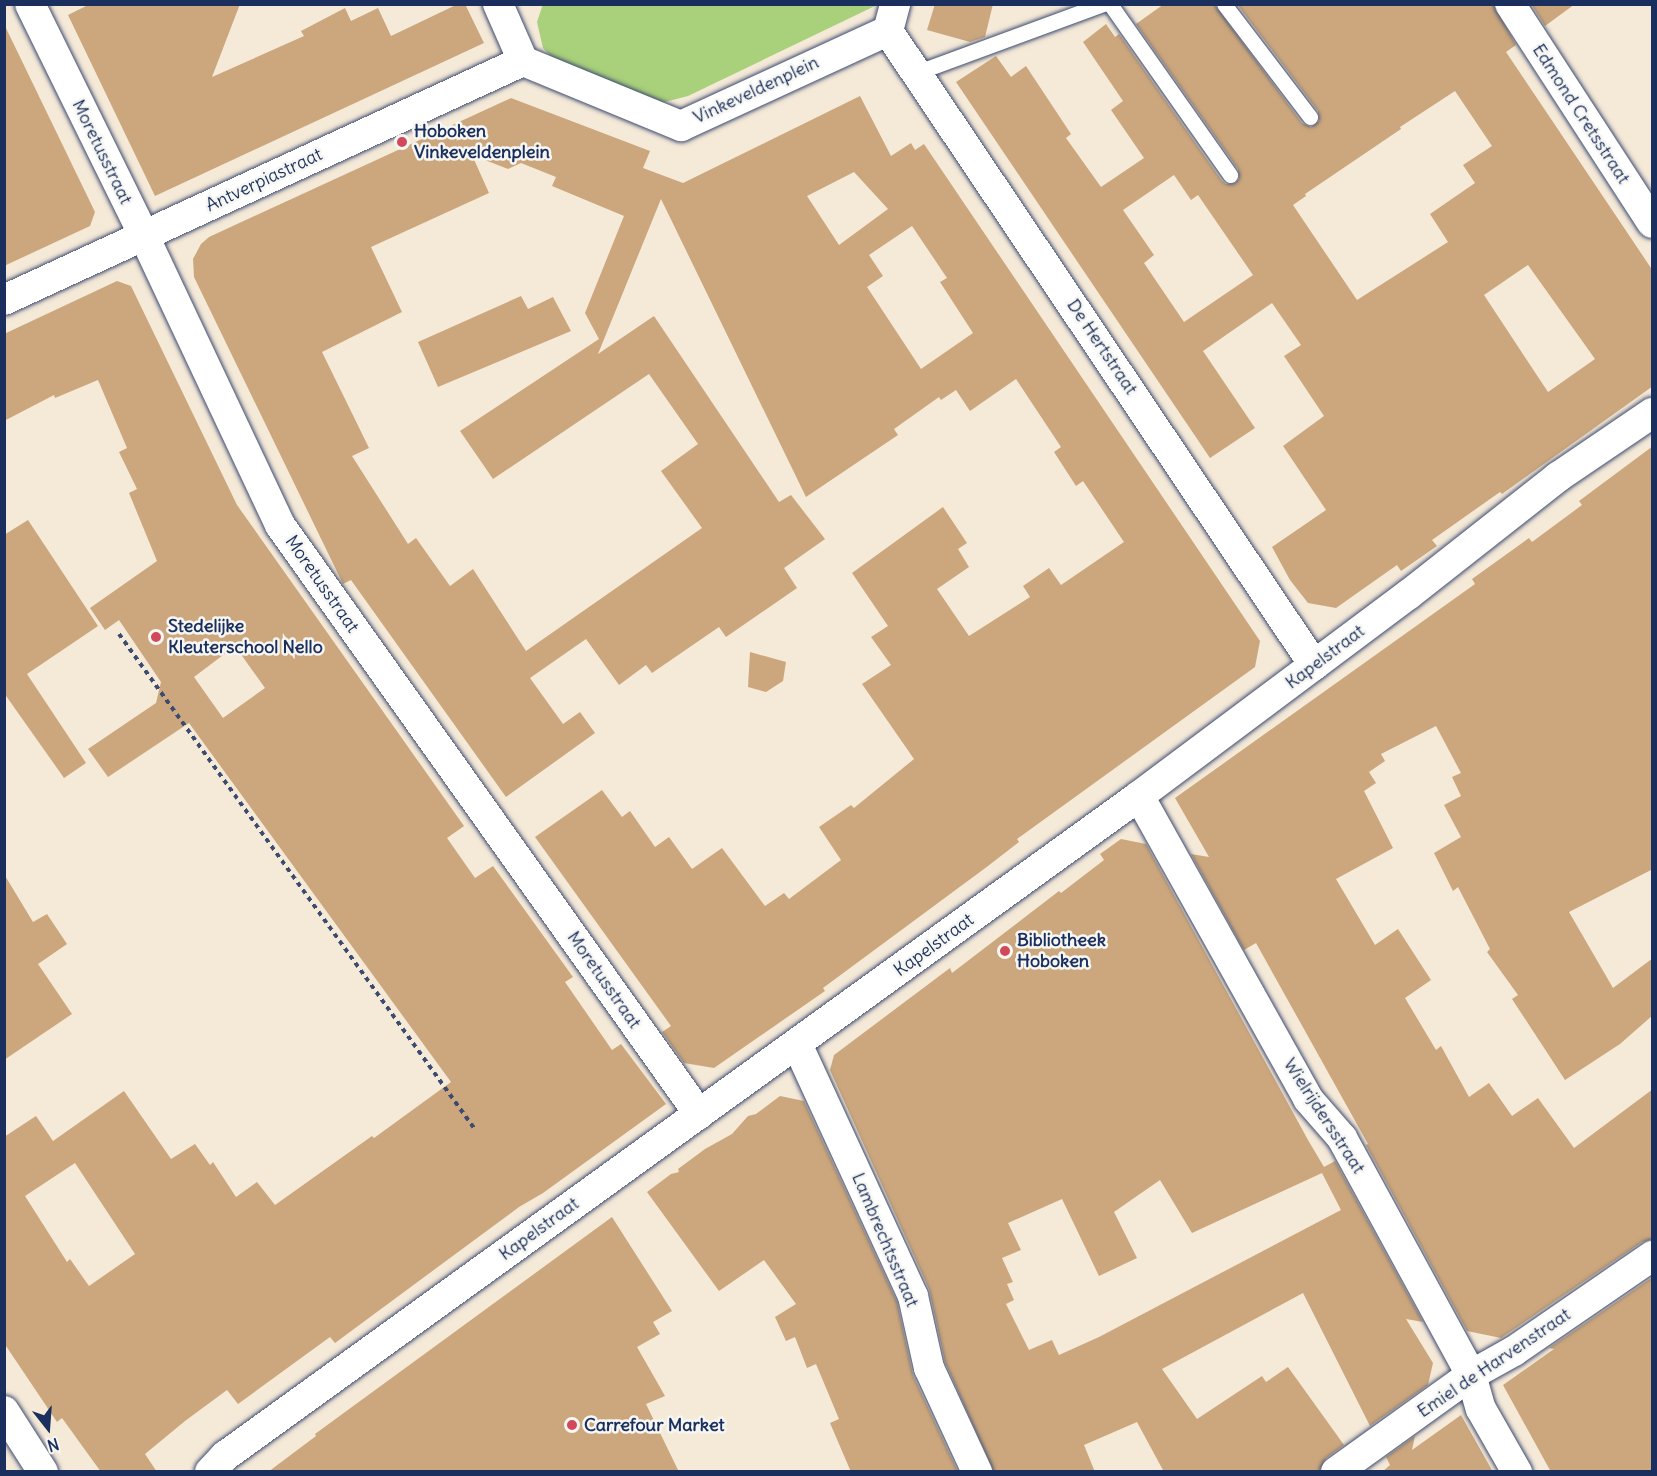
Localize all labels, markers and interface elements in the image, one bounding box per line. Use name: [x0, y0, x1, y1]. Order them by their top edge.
street label: Edmond Cretsstraat: [1528, 40, 1634, 188]
street label: Vinkeveldenplein: [690, 51, 822, 129]
street label: Moretusstraat: [67, 96, 137, 208]
place label: Hoboken Vinkeveldenplein: [414, 121, 550, 164]
marker: Hoboken Vinkeveldenplein: [395, 135, 409, 149]
street label: Antverpiastraat: [202, 144, 326, 216]
street label: De Hertstraat: [1062, 295, 1142, 399]
street label: Moretusstraat: [281, 531, 363, 637]
place label: Stedelijke Kleuterschool Nello: [168, 616, 323, 658]
street label: Kapelstraat: [1281, 620, 1369, 694]
marker: Stedelijke Kleuterschool Nello: [149, 630, 163, 644]
street label: Kapelstraat: [890, 909, 978, 981]
street label: Moretusstraat: [563, 927, 645, 1033]
place label: Bibliotheek Hoboken: [1017, 930, 1106, 972]
marker: Bibliotheek Hoboken: [998, 944, 1012, 958]
street label: Wielrijdersstraat: [1279, 1054, 1369, 1178]
street label: Lambrechtsstraat: [847, 1170, 923, 1310]
street label: Kapelstraat: [495, 1193, 583, 1265]
street label: Emiel de Harvenstraat: [1413, 1304, 1575, 1422]
north arrow: [18, 1398, 78, 1458]
place label: Carrefour Market: [584, 1414, 725, 1436]
marker: Carrefour Market: [565, 1418, 579, 1432]
text: N: [45, 1434, 61, 1456]

